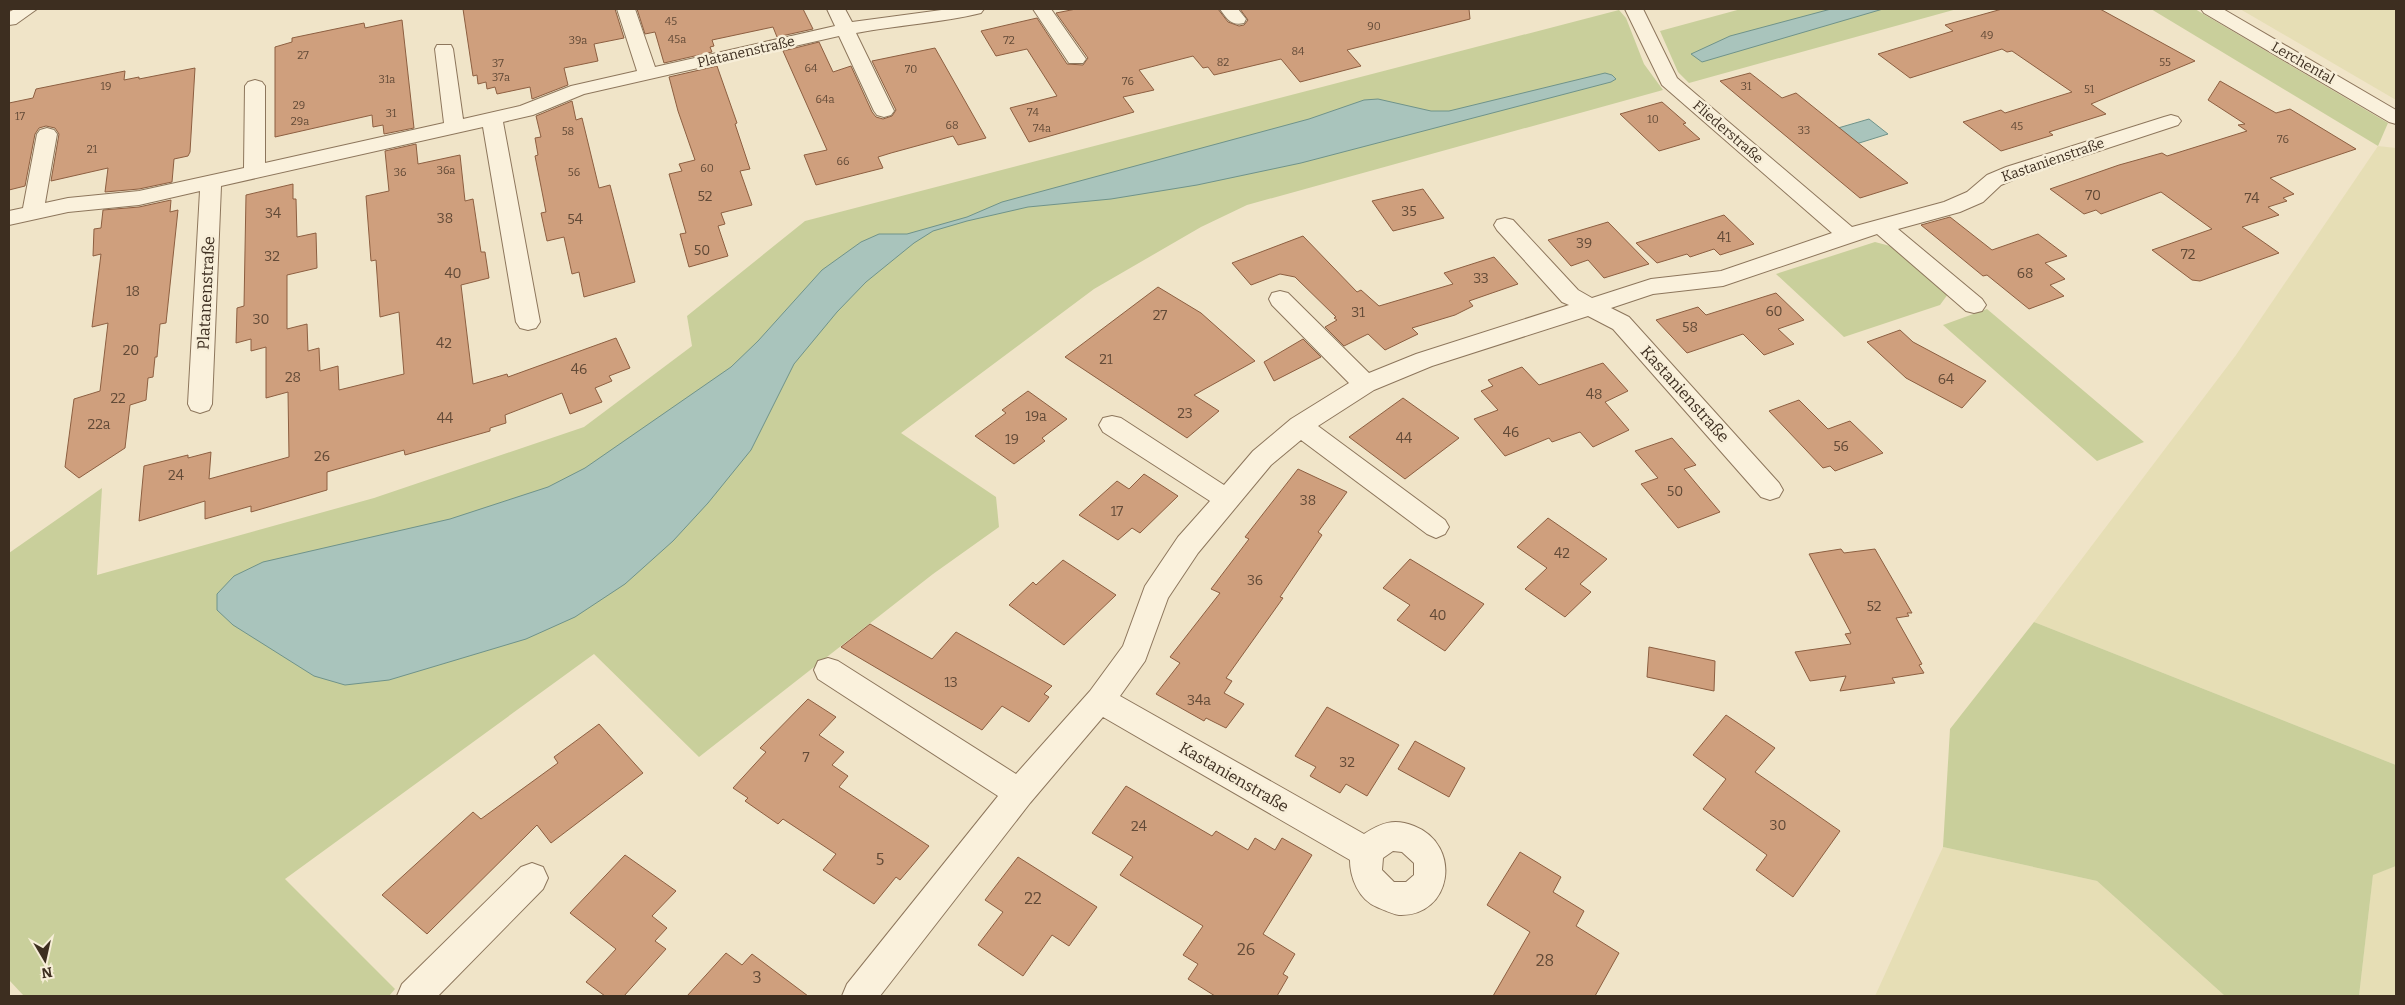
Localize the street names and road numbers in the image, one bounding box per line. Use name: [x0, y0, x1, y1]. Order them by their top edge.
street label: Platanenstraße: [696, 33, 796, 71]
street label: Lerchental: [2269, 38, 2337, 88]
street label: Fliederstraße: [1689, 97, 1767, 167]
street label: Kastanienstraße: [1999, 134, 2107, 186]
street label: Platanenstraße: [194, 236, 218, 350]
street label: Kastanienstraße: [1637, 342, 1733, 446]
street label: Kastanienstraße: [1176, 738, 1292, 816]

